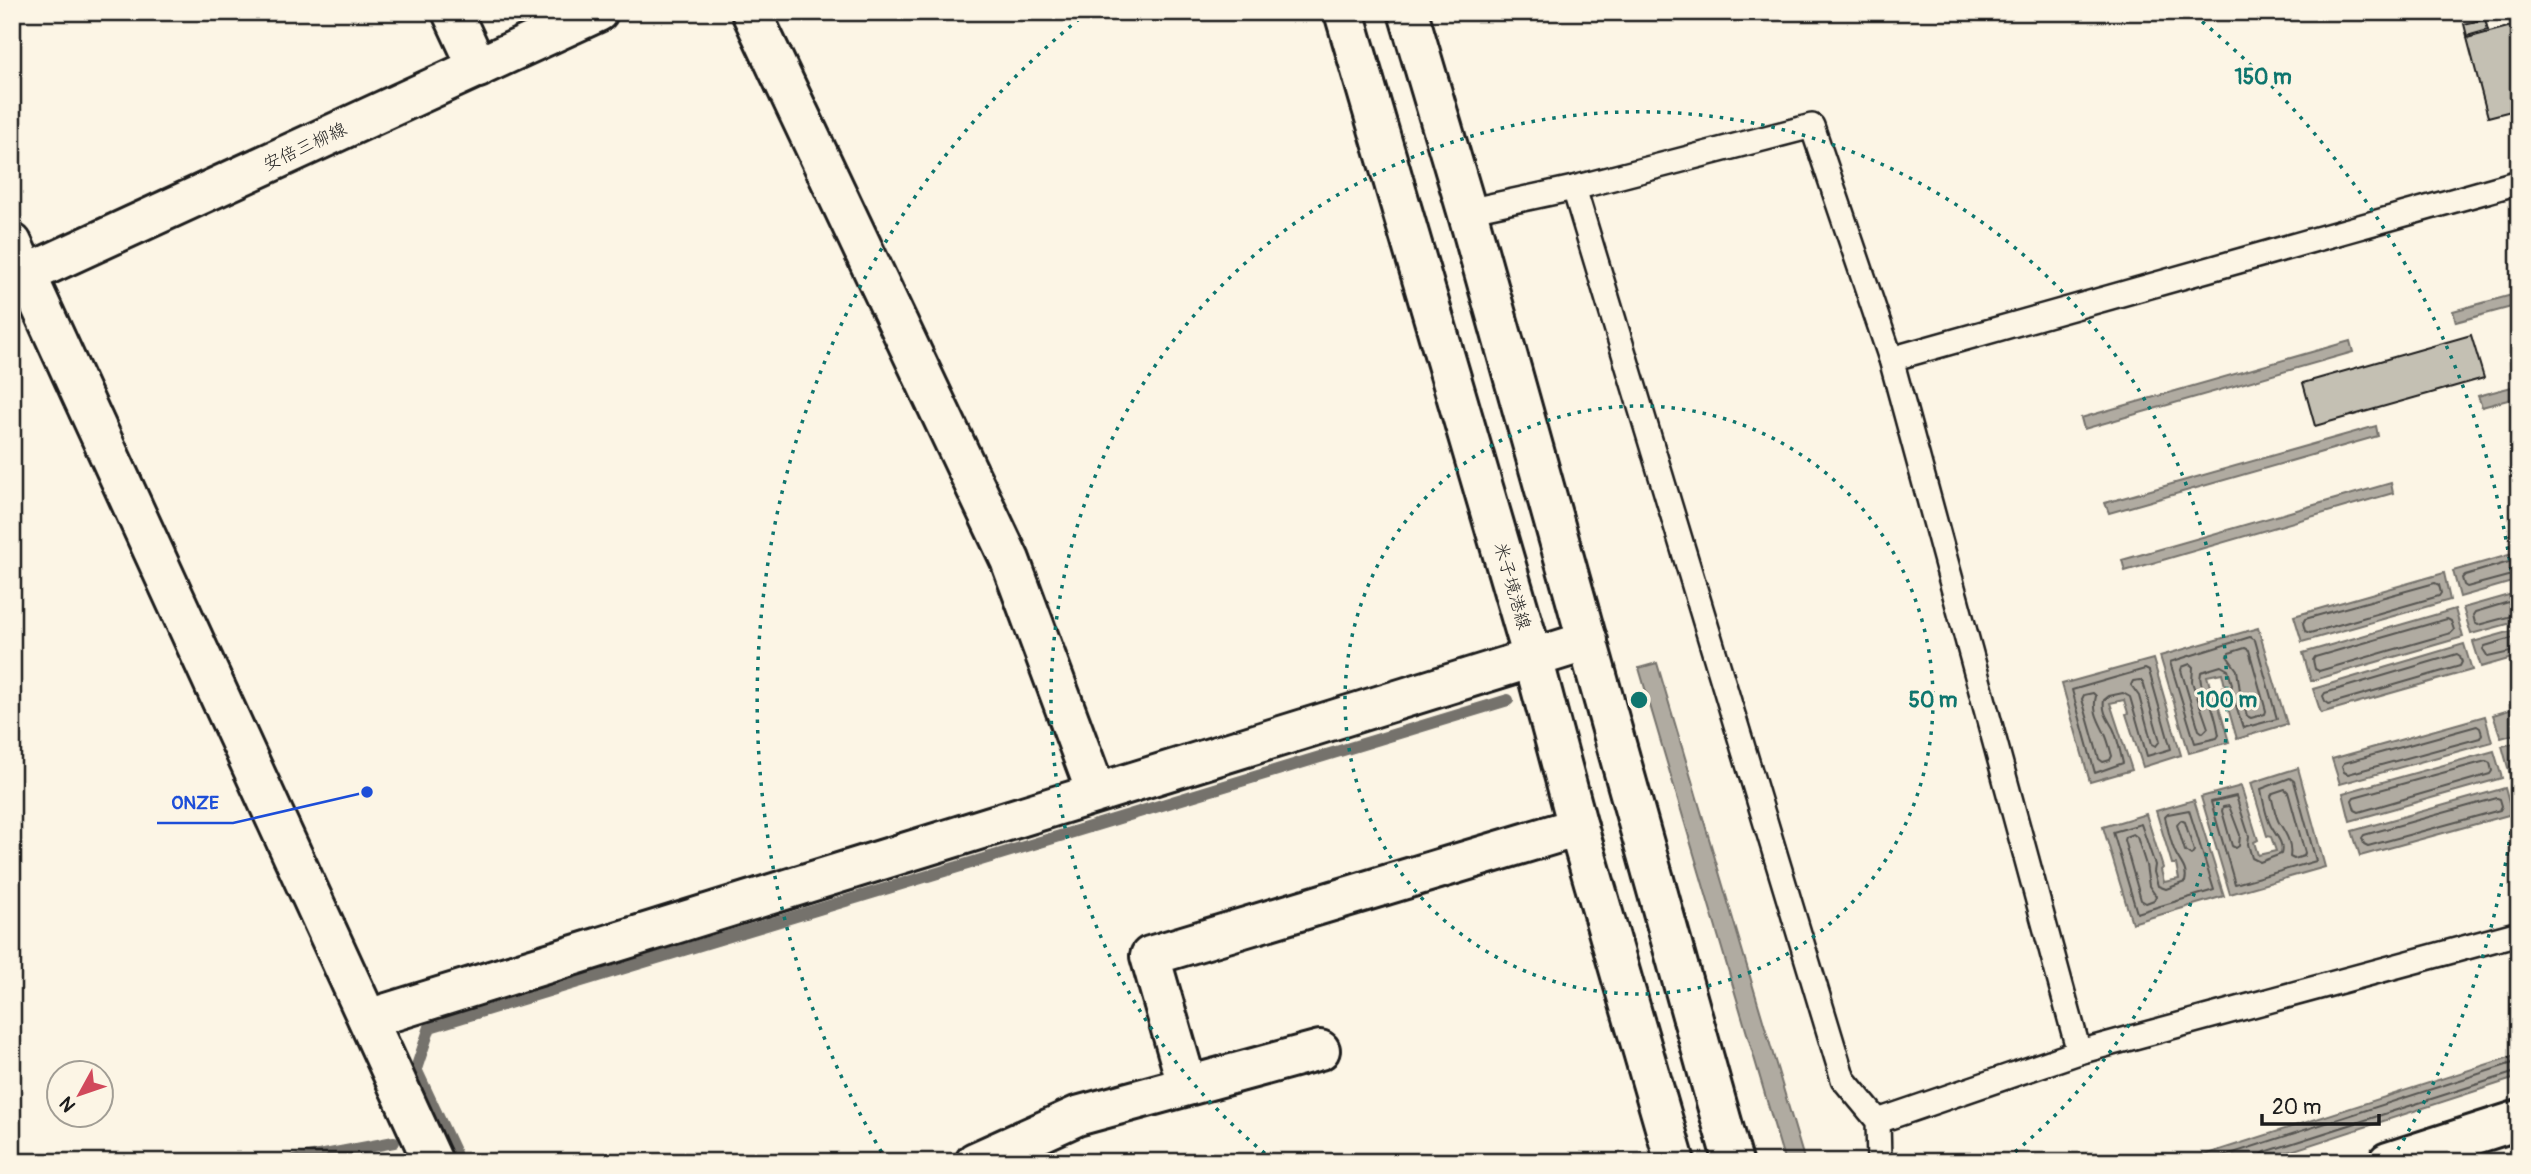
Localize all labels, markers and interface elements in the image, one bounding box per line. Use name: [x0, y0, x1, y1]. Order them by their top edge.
text: 150 m: [2234, 64, 2292, 91]
street label: 安倍三柳線: [259, 118, 351, 176]
street label: 米子境港線: [1489, 540, 1535, 632]
text: 50 m: [1909, 687, 1958, 714]
text: 100 m: [2197, 687, 2257, 714]
centre of rings: [1627, 688, 1651, 712]
callout: ONZE: [157, 783, 233, 823]
text: ONZE: [171, 791, 219, 815]
north arrow: [46, 1058, 116, 1128]
scale bar: [2262, 1083, 2379, 1127]
text: N: [54, 1092, 81, 1117]
text: 20 m: [2272, 1094, 2321, 1121]

